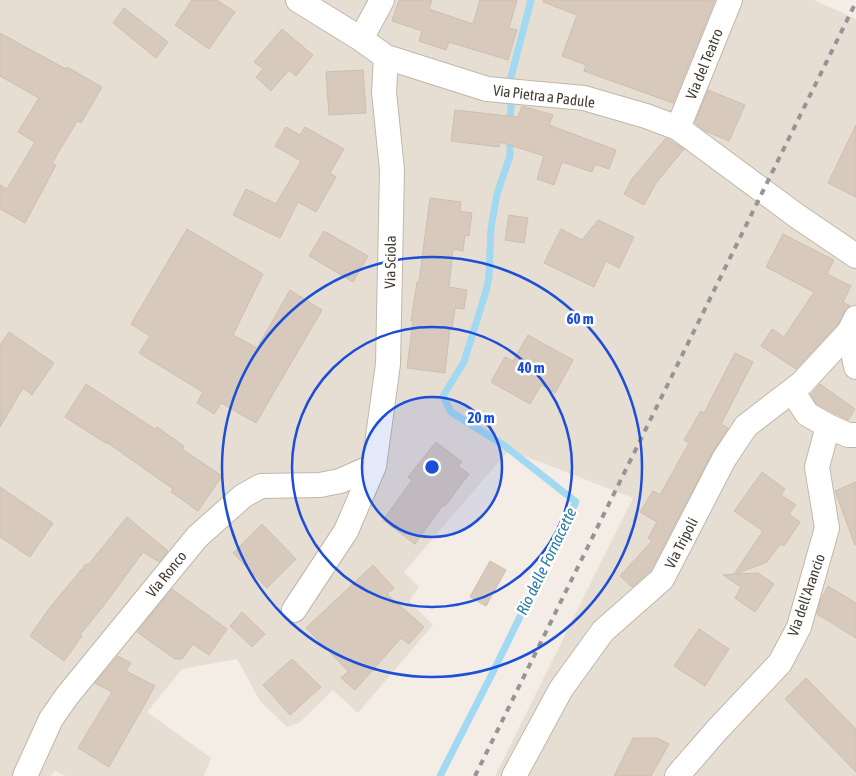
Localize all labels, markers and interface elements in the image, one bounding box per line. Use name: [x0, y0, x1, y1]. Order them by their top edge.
street label: Via del Teatro: [682, 26, 726, 102]
street label: Via Pietra a Padule: [492, 81, 596, 111]
street label: Via Sciola: [381, 235, 399, 289]
text: 60 m: [567, 310, 594, 327]
text: 40 m: [517, 359, 545, 376]
text: 20 m: [468, 409, 495, 426]
centre of rings: [423, 458, 441, 476]
water label: Rio delle Fornacette: [512, 504, 580, 618]
street label: Via Tripoli: [661, 515, 701, 571]
street label: Via Ronco: [142, 548, 190, 600]
street label: Via dell'Arancio: [784, 552, 828, 638]

